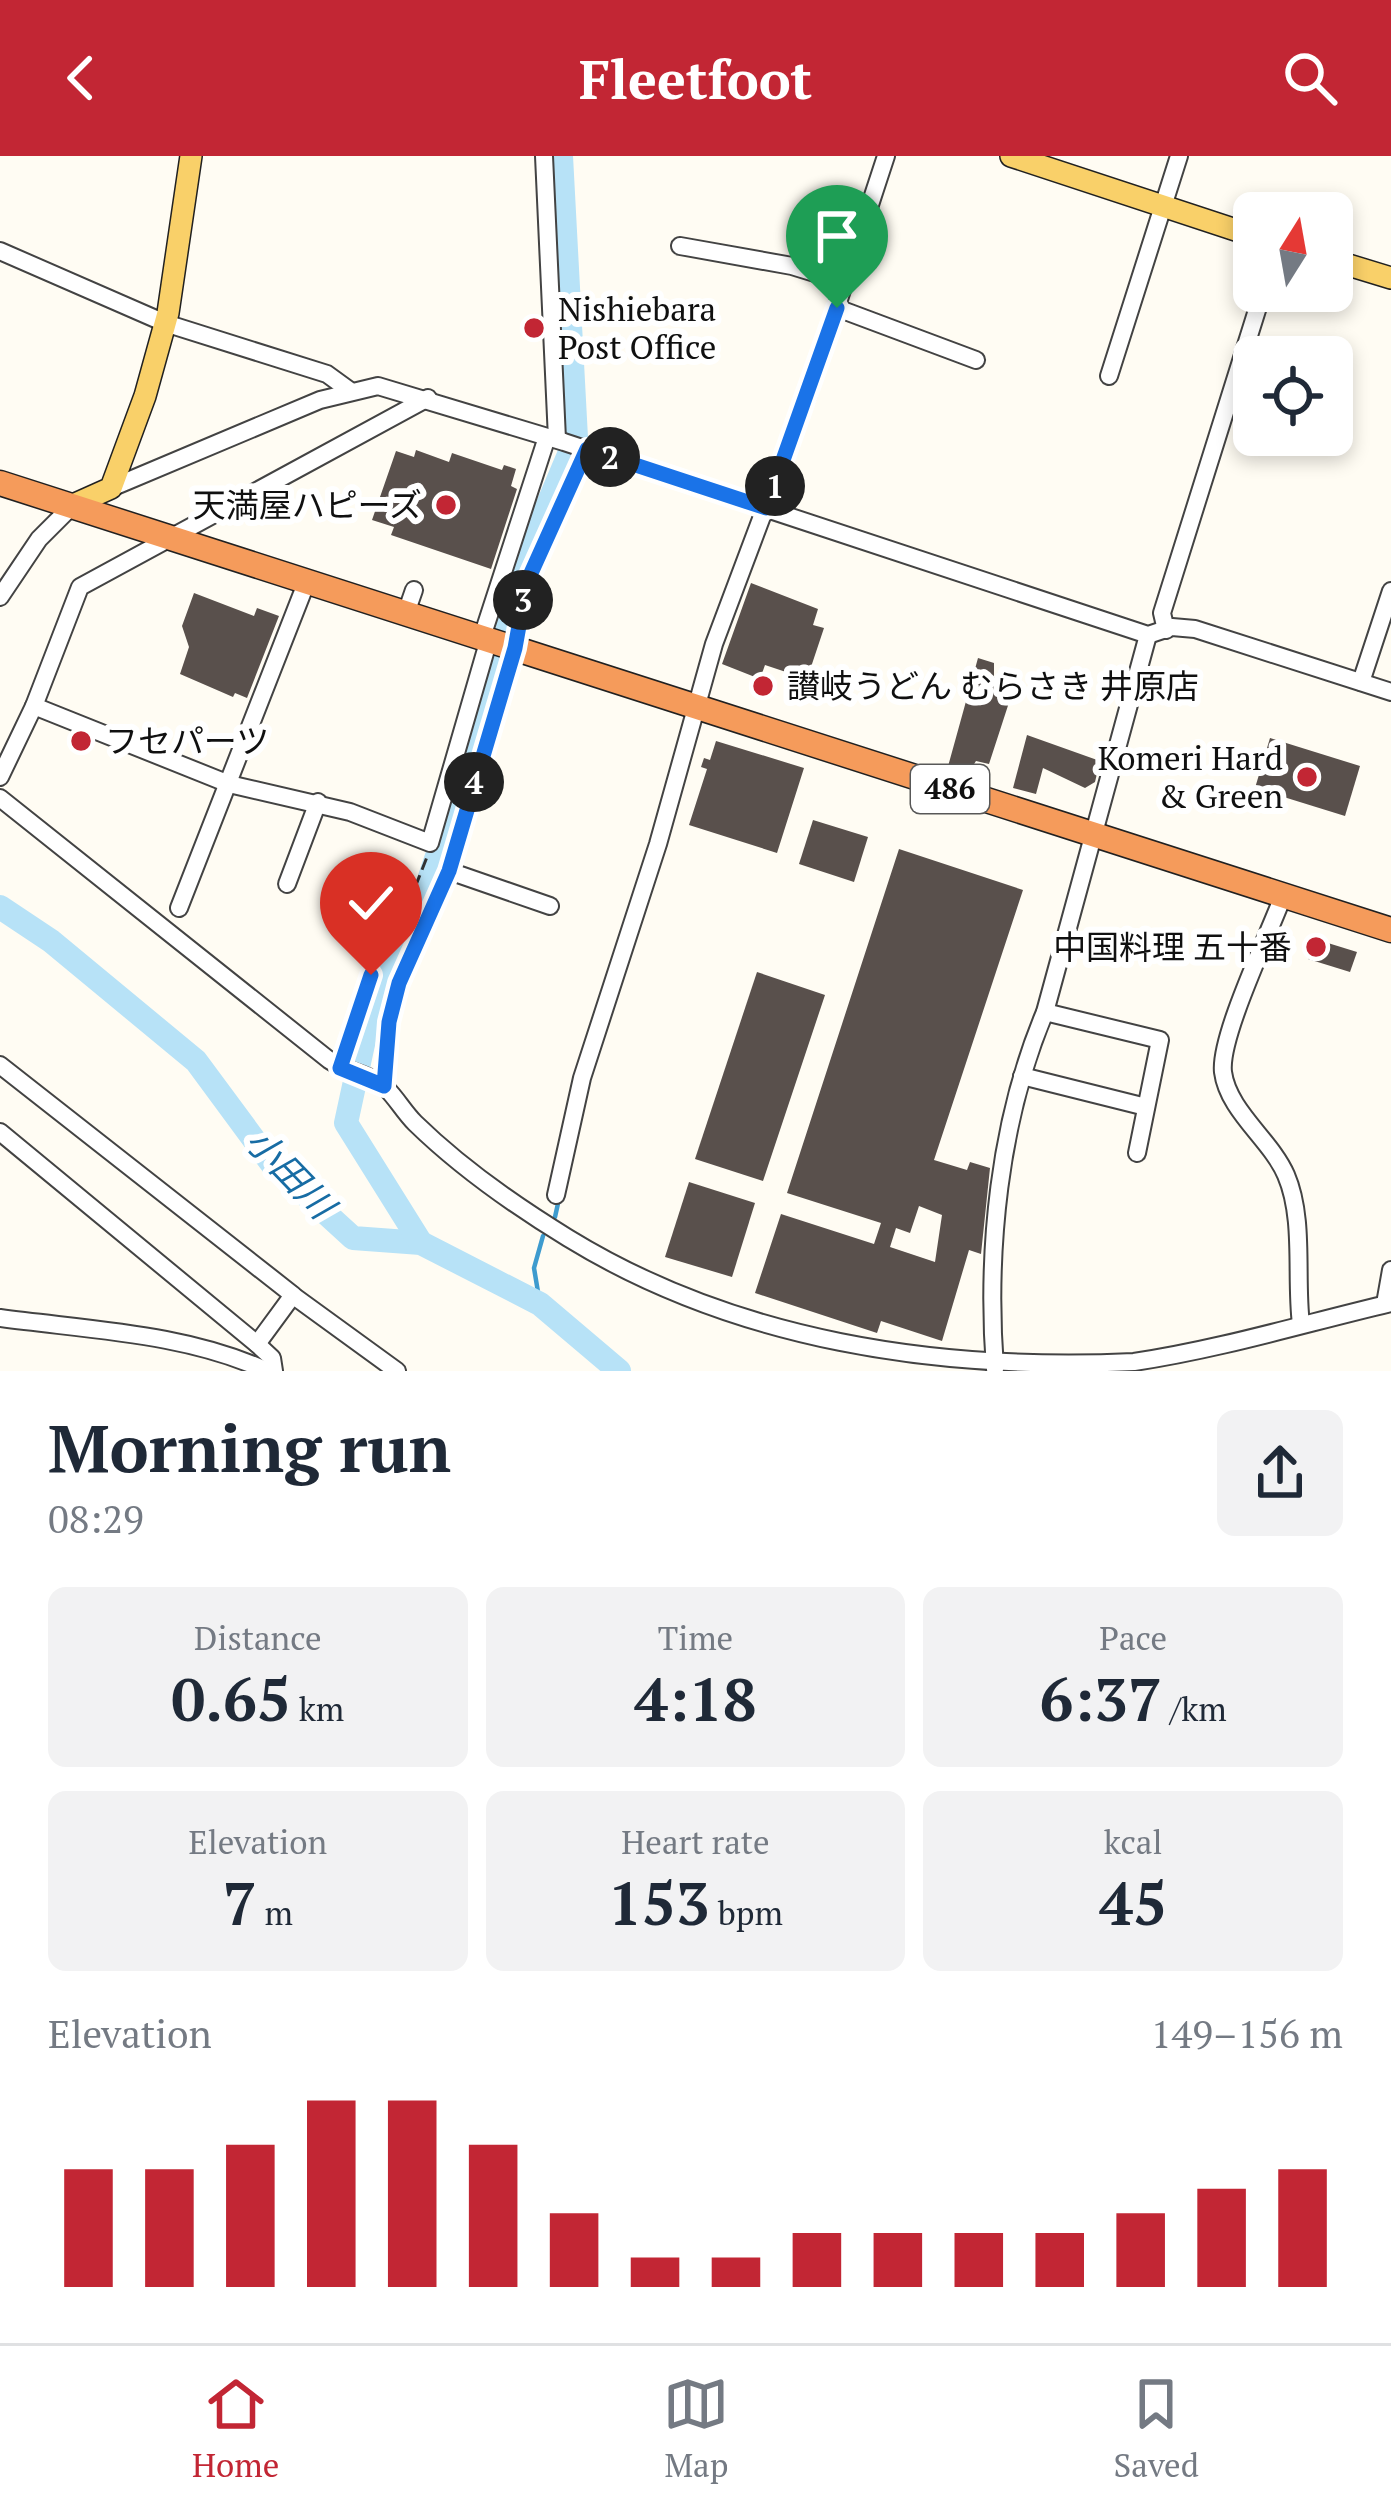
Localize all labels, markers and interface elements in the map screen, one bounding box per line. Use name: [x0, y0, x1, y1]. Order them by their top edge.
text: Fleetfoot: [579, 43, 812, 114]
icon: back: [48, 45, 114, 111]
icon: search: [1277, 45, 1343, 111]
pin: [786, 185, 888, 308]
north arrow: [1233, 192, 1353, 312]
map controls: [1233, 192, 1353, 456]
icon: arrive: [804, 203, 870, 269]
place label: Nishiebara Post Office: [558, 287, 716, 368]
marker: Nishiebara Post Office: [521, 315, 547, 341]
button: locate: [1233, 336, 1353, 456]
pin: 2: [580, 427, 640, 487]
text: 2: [601, 435, 619, 478]
pin: 1: [745, 456, 805, 516]
text: 1: [766, 464, 784, 507]
place label: 天満屋ハピーズ: [193, 483, 422, 526]
marker: 天満屋ハピーズ: [433, 492, 459, 518]
pin: 3: [493, 570, 553, 630]
text: 3: [514, 578, 532, 621]
place label: 讃岐うどん むらさき 井原店: [787, 664, 1199, 707]
marker: 讃岐うどん むらさき 井原店: [750, 673, 776, 699]
place label: フセパーツ: [105, 719, 269, 762]
marker: フセパーツ: [68, 728, 94, 754]
place label: Komeri Hard & Green: [1098, 736, 1283, 817]
pin: 4: [444, 752, 504, 812]
text: 4: [465, 760, 483, 803]
marker: Komeri Hard & Green: [1294, 764, 1320, 790]
road number: 486: [911, 765, 989, 813]
pin: [320, 852, 422, 975]
icon: check: [338, 870, 404, 936]
place label: 中国料理 五十番: [1053, 925, 1292, 968]
marker: 中国料理 五十番: [1303, 934, 1329, 960]
water label: 小田川: [236, 1117, 348, 1231]
text: Morning run: [48, 1403, 451, 1491]
button: share: [1217, 1410, 1343, 1536]
text: 08:29: [48, 1492, 144, 1544]
text: Distance: [194, 1616, 322, 1659]
text: Time: [658, 1616, 733, 1659]
text: Pace: [1099, 1616, 1167, 1659]
text: 0.65: [171, 1659, 291, 1738]
text: 4:18: [634, 1659, 757, 1738]
text: 6:37: [1040, 1659, 1162, 1738]
text: km: [291, 1687, 344, 1730]
text: /km: [1162, 1687, 1227, 1730]
text: Elevation: [189, 1820, 327, 1863]
text: Heart rate: [621, 1820, 770, 1863]
text: kcal: [1104, 1820, 1162, 1863]
text: 7: [223, 1863, 257, 1942]
text: 153: [608, 1863, 710, 1942]
text: 45: [1099, 1863, 1167, 1942]
text: m: [257, 1891, 293, 1934]
text: bpm: [710, 1891, 783, 1934]
text: Elevation: [48, 2007, 212, 2059]
text: 149–156 m: [1151, 2007, 1343, 2059]
tab: Home: [192, 2371, 279, 2486]
tab: Map: [663, 2371, 729, 2486]
tab: Saved: [1114, 2371, 1199, 2486]

